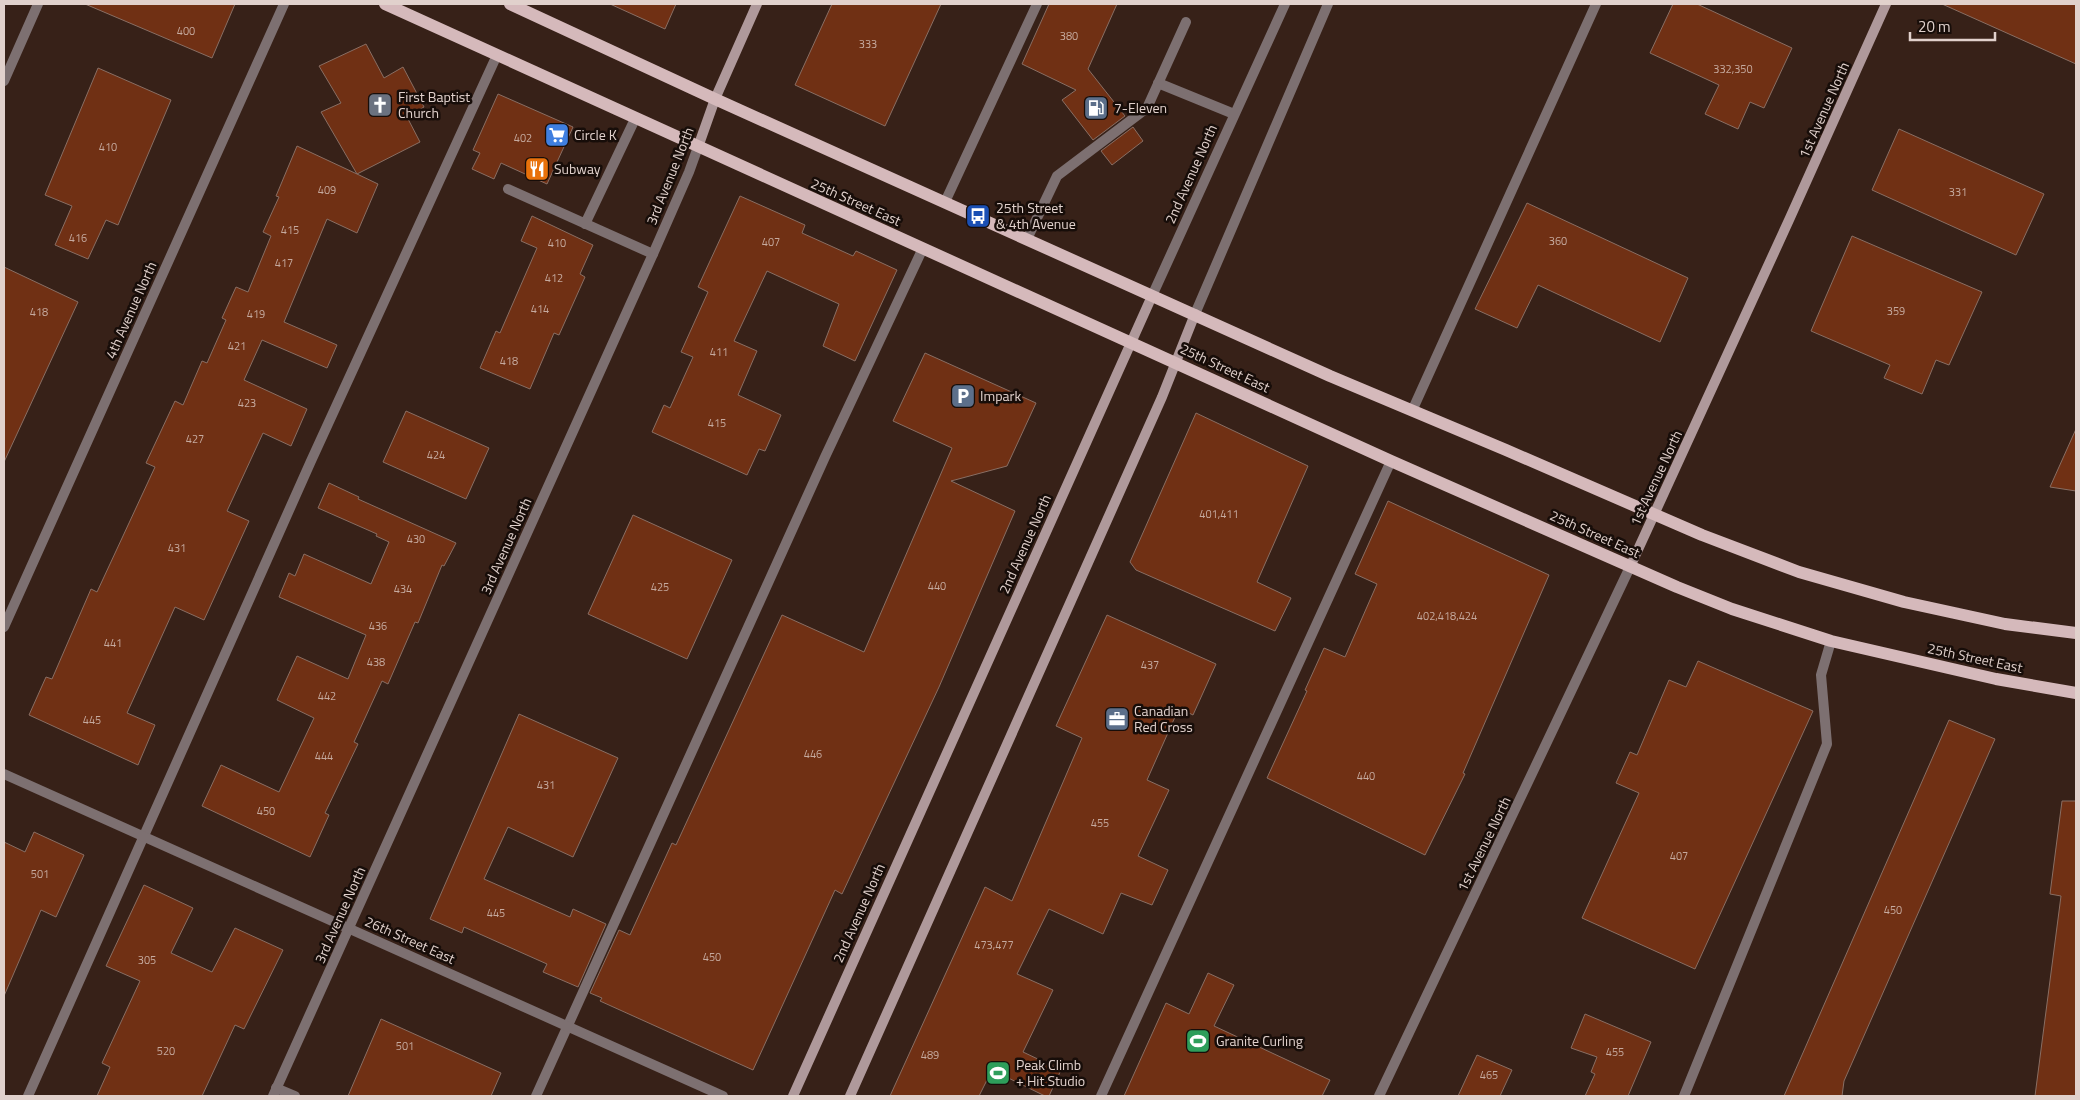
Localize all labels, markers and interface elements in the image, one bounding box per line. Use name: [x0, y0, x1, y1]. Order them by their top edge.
scale bar: [1910, 10, 1995, 42]
text: 20 m: [1918, 15, 1951, 38]
house number: 400: [177, 23, 195, 39]
house number: 380: [1060, 28, 1078, 44]
house number: 333: [859, 36, 877, 52]
street label: 1st Avenue North: [1793, 58, 1854, 161]
house number: 332,350: [1713, 61, 1753, 77]
place label: First Baptist Church: [398, 86, 470, 123]
church icon: First Baptist Church: [367, 92, 393, 118]
fuel station icon: 7-Eleven: [1083, 95, 1109, 121]
place label: 7-Eleven: [1114, 97, 1167, 118]
street label: 2nd Avenue North: [1159, 121, 1222, 227]
supermarket icon: Circle K: [544, 122, 570, 148]
place label: Circle K: [574, 124, 617, 145]
street label: 3rd Avenue North: [640, 124, 699, 228]
house number: 402: [514, 130, 532, 146]
house number: 410: [99, 139, 117, 155]
restaurant icon: Subway: [524, 156, 550, 182]
place label: Subway: [554, 158, 601, 179]
street label: 25th Street East: [808, 172, 905, 231]
house number: 409: [318, 182, 336, 198]
house number: 331: [1949, 184, 1967, 200]
place label: 25th Street & 4th Avenue: [996, 197, 1076, 234]
bus stop icon: 25th Street & 4th Avenue: [965, 203, 991, 229]
house number: 415: [281, 222, 299, 238]
house number: 416: [69, 230, 87, 246]
house number: 360: [1549, 233, 1567, 249]
house number: 407: [762, 234, 780, 250]
house number: 410: [548, 235, 566, 251]
house number: 417: [275, 255, 293, 271]
street label: 4th Avenue North: [100, 258, 161, 362]
house number: 412: [545, 270, 563, 286]
house number: 414: [531, 301, 549, 317]
house number: 359: [1887, 303, 1905, 319]
house number: 418: [30, 304, 48, 320]
house number: 419: [247, 306, 265, 322]
house number: 421: [228, 338, 246, 354]
street label: 25th Street East: [1177, 338, 1273, 397]
house number: 411: [710, 344, 728, 360]
house number: 418: [500, 353, 518, 369]
parking icon: Impark: [950, 383, 976, 409]
place label: Impark: [980, 385, 1021, 406]
house number: 423: [238, 395, 256, 411]
house number: 415: [708, 415, 726, 431]
street label: 1st Avenue North: [1624, 427, 1687, 529]
house number: 427: [186, 431, 204, 447]
house number: 424: [427, 447, 445, 463]
street label: 2nd Avenue North: [993, 491, 1056, 597]
street label: 3rd Avenue North: [475, 494, 536, 598]
street label: 25th Street East: [1547, 504, 1644, 563]
house number: 401,411: [1199, 506, 1239, 522]
house number: 430: [407, 531, 425, 547]
house number: 431: [168, 540, 186, 556]
house number: 440: [928, 578, 946, 594]
house number: 425: [651, 579, 669, 595]
house number: 434: [394, 581, 412, 597]
house number: 402,418,424: [1417, 608, 1477, 624]
house number: 436: [369, 618, 387, 634]
house number: 441: [104, 635, 122, 651]
street label: 25th Street East: [1926, 637, 2025, 678]
house number: 438: [367, 654, 385, 670]
house number: 437: [1141, 657, 1159, 673]
house number: 442: [318, 688, 336, 704]
place label: Canadian Red Cross: [1134, 700, 1193, 737]
office icon: Canadian Red Cross: [1104, 706, 1130, 732]
house number: 445: [83, 712, 101, 728]
house number: 446: [804, 746, 822, 762]
house number: 444: [315, 748, 333, 764]
house number: 440: [1357, 768, 1375, 784]
house number: 431: [537, 777, 555, 793]
street label: 1st Avenue North: [1451, 793, 1516, 895]
house number: 450: [257, 803, 275, 819]
house number: 455: [1091, 815, 1109, 831]
house number: 407: [1670, 848, 1688, 864]
street label: 2nd Avenue North: [827, 860, 890, 966]
street label: 3rd Avenue North: [309, 863, 370, 967]
house number: 501: [31, 866, 49, 882]
house number: 450: [1884, 902, 1902, 918]
house number: 445: [487, 905, 505, 921]
street label: 26th Street East: [362, 910, 459, 969]
house number: 473,477: [974, 937, 1014, 953]
house number: 450: [703, 949, 721, 965]
house number: 305: [138, 952, 156, 968]
sports icon: Granite Curling: [1185, 1028, 1211, 1054]
place label: Granite Curling: [1216, 1030, 1303, 1051]
house number: 501: [396, 1038, 414, 1054]
house number: 520: [157, 1043, 175, 1059]
house number: 455: [1606, 1044, 1624, 1060]
house number: 489: [921, 1047, 939, 1063]
place label: Peak Climb + Hit Studio: [1016, 1054, 1085, 1091]
sports icon: Peak Climb + Hit Studio: [985, 1060, 1011, 1086]
house number: 465: [1480, 1067, 1498, 1083]

